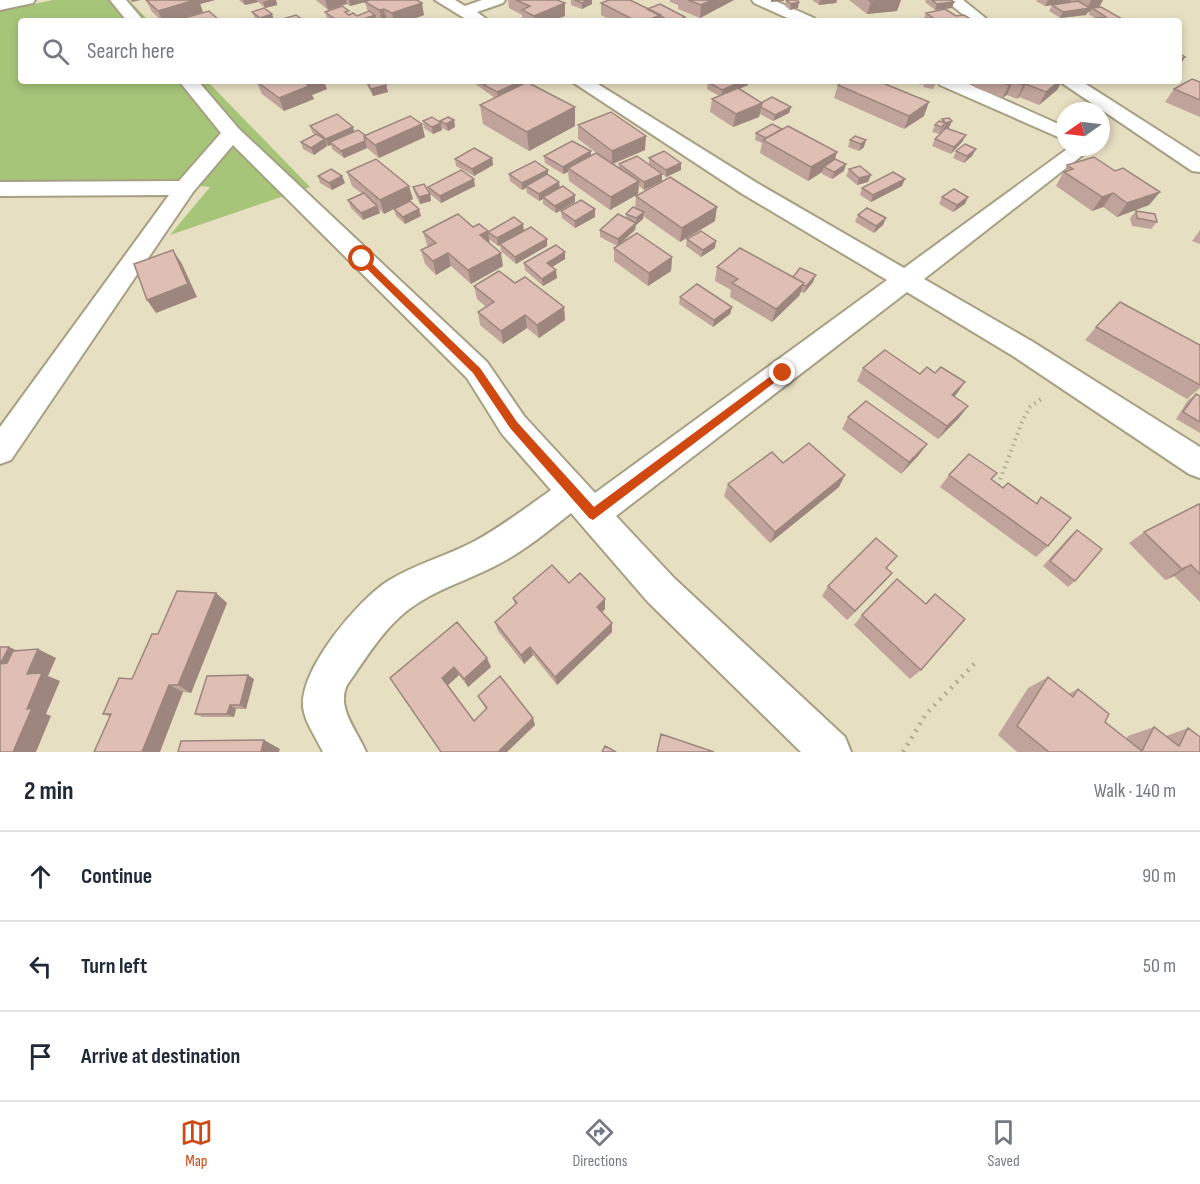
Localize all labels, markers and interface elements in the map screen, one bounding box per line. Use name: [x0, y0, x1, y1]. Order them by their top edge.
search box: [18, 18, 1182, 84]
icon: search: [39, 35, 72, 68]
text: Search here: [87, 38, 174, 65]
north arrow: [1056, 102, 1110, 156]
route start: [348, 245, 374, 271]
route end: [769, 359, 795, 385]
text: 2 min: [24, 776, 74, 807]
text: Walk · 140 m: [1094, 779, 1176, 803]
icon: ahead: [24, 860, 57, 893]
text: Continue: [81, 863, 152, 890]
text: 90 m: [1142, 864, 1176, 888]
icon: left: [24, 950, 57, 983]
text: Turn left: [81, 953, 147, 980]
text: 50 m: [1143, 954, 1176, 978]
icon: arrive: [24, 1040, 57, 1073]
text: Arrive at destination: [81, 1043, 240, 1070]
tab: Map: [180, 1116, 213, 1171]
tab: Directions: [572, 1116, 628, 1171]
tab: Saved: [987, 1116, 1020, 1171]

